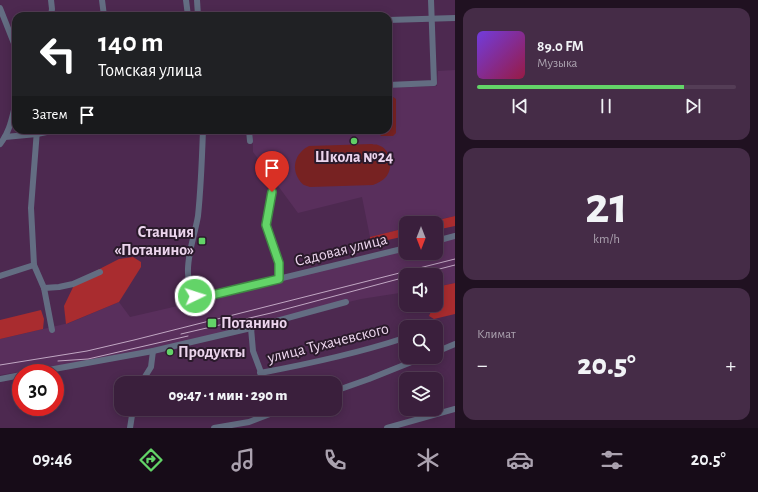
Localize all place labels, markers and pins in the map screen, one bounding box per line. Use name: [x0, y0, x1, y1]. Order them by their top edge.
marker: Школа №24: [349, 136, 359, 146]
place label: Школа №24: [315, 149, 393, 165]
pin: [255, 151, 289, 192]
place label: Станция «Потанино»: [114, 224, 194, 258]
marker: Станция «Потанино»: [197, 236, 207, 246]
place label: Потанино: [221, 315, 287, 331]
marker: Потанино: [206, 317, 218, 329]
place label: Продукты: [178, 344, 246, 361]
marker: Продукты: [165, 347, 175, 357]

